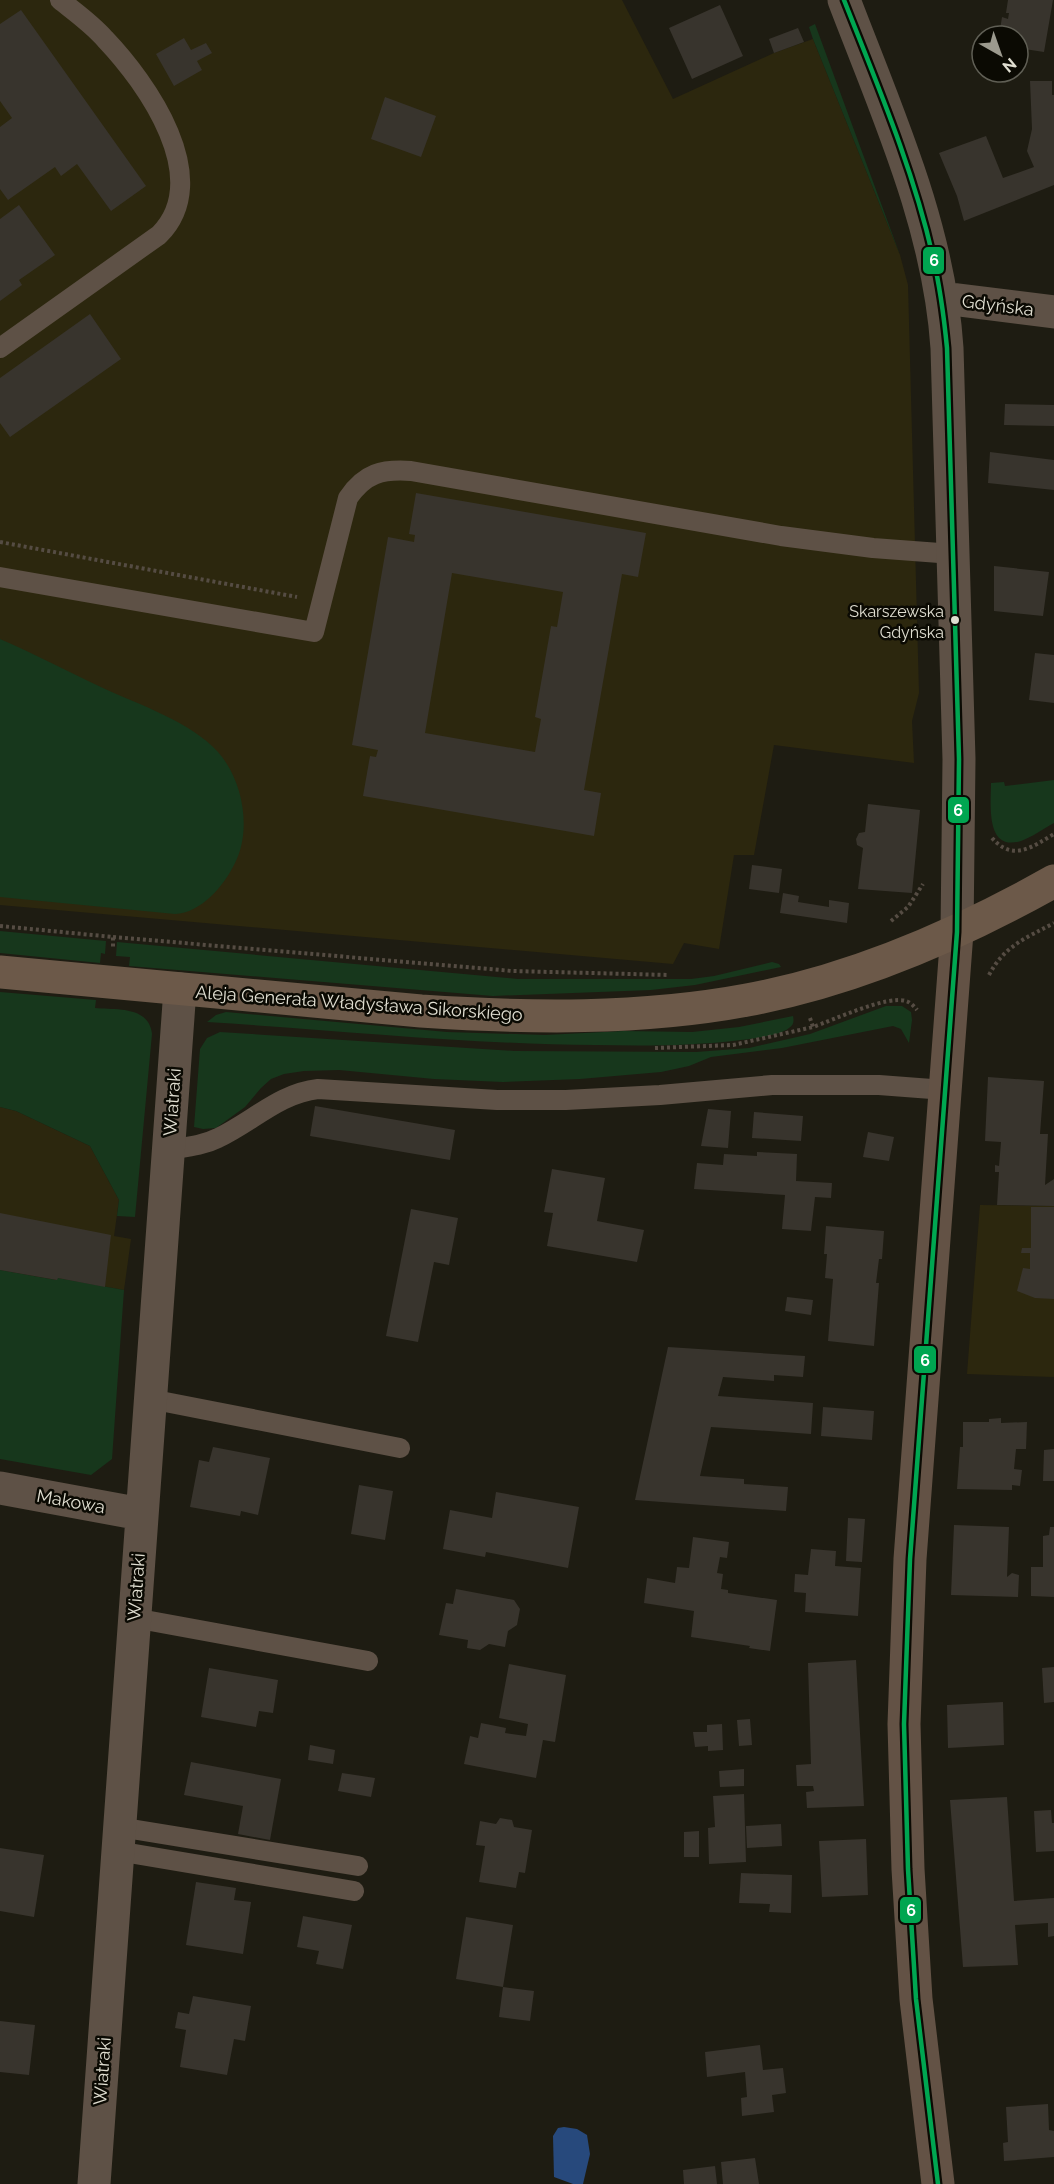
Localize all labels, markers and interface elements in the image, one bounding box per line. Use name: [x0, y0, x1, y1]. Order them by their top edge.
north arrow: [970, 24, 1030, 84]
text: N: [999, 54, 1020, 76]
line badge: 6: [922, 246, 945, 275]
text: 6: [929, 251, 939, 270]
street label: Gdyńska: [961, 290, 1035, 320]
place label: Skarszewska Gdyńska: [849, 602, 944, 642]
marker: Skarszewska Gdyńska: [949, 614, 961, 626]
line badge: 6: [947, 796, 970, 824]
text: 6: [953, 801, 963, 820]
street label: Aleja Generała Władysława Sikorskiego: [195, 981, 524, 1025]
street label: Wiatraki: [159, 1067, 185, 1137]
line badge: 6: [913, 1345, 937, 1374]
text: 6: [920, 1351, 930, 1370]
street label: Makowa: [35, 1485, 107, 1517]
street label: Wiatraki: [123, 1552, 149, 1622]
line badge: 6: [899, 1896, 922, 1924]
text: 6: [906, 1901, 916, 1920]
street label: Wiatraki: [89, 2036, 115, 2106]

